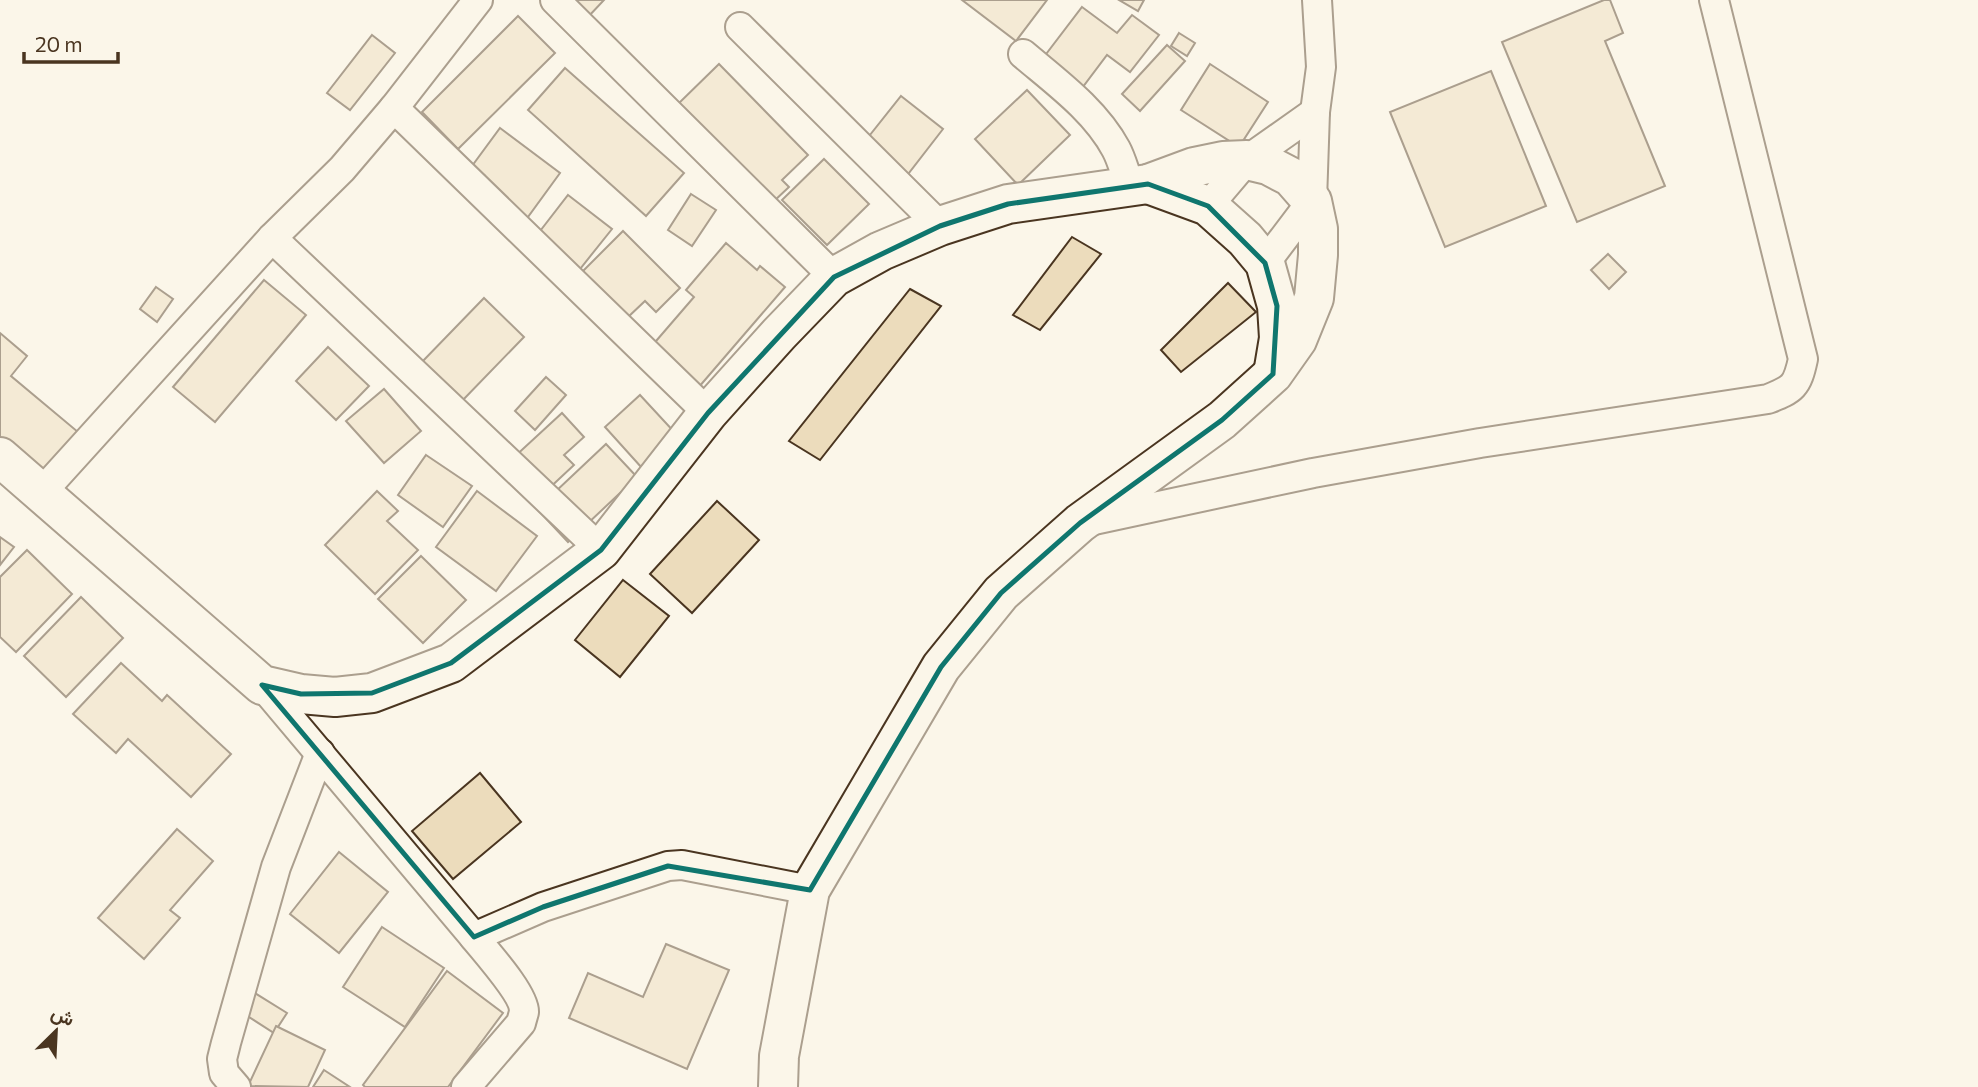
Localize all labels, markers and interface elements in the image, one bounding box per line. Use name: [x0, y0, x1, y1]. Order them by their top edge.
scale bar: [24, 21, 119, 65]
text: 20 m: [35, 31, 83, 56]
north arrow: [21, 996, 91, 1066]
text: ش: [48, 1000, 78, 1031]

